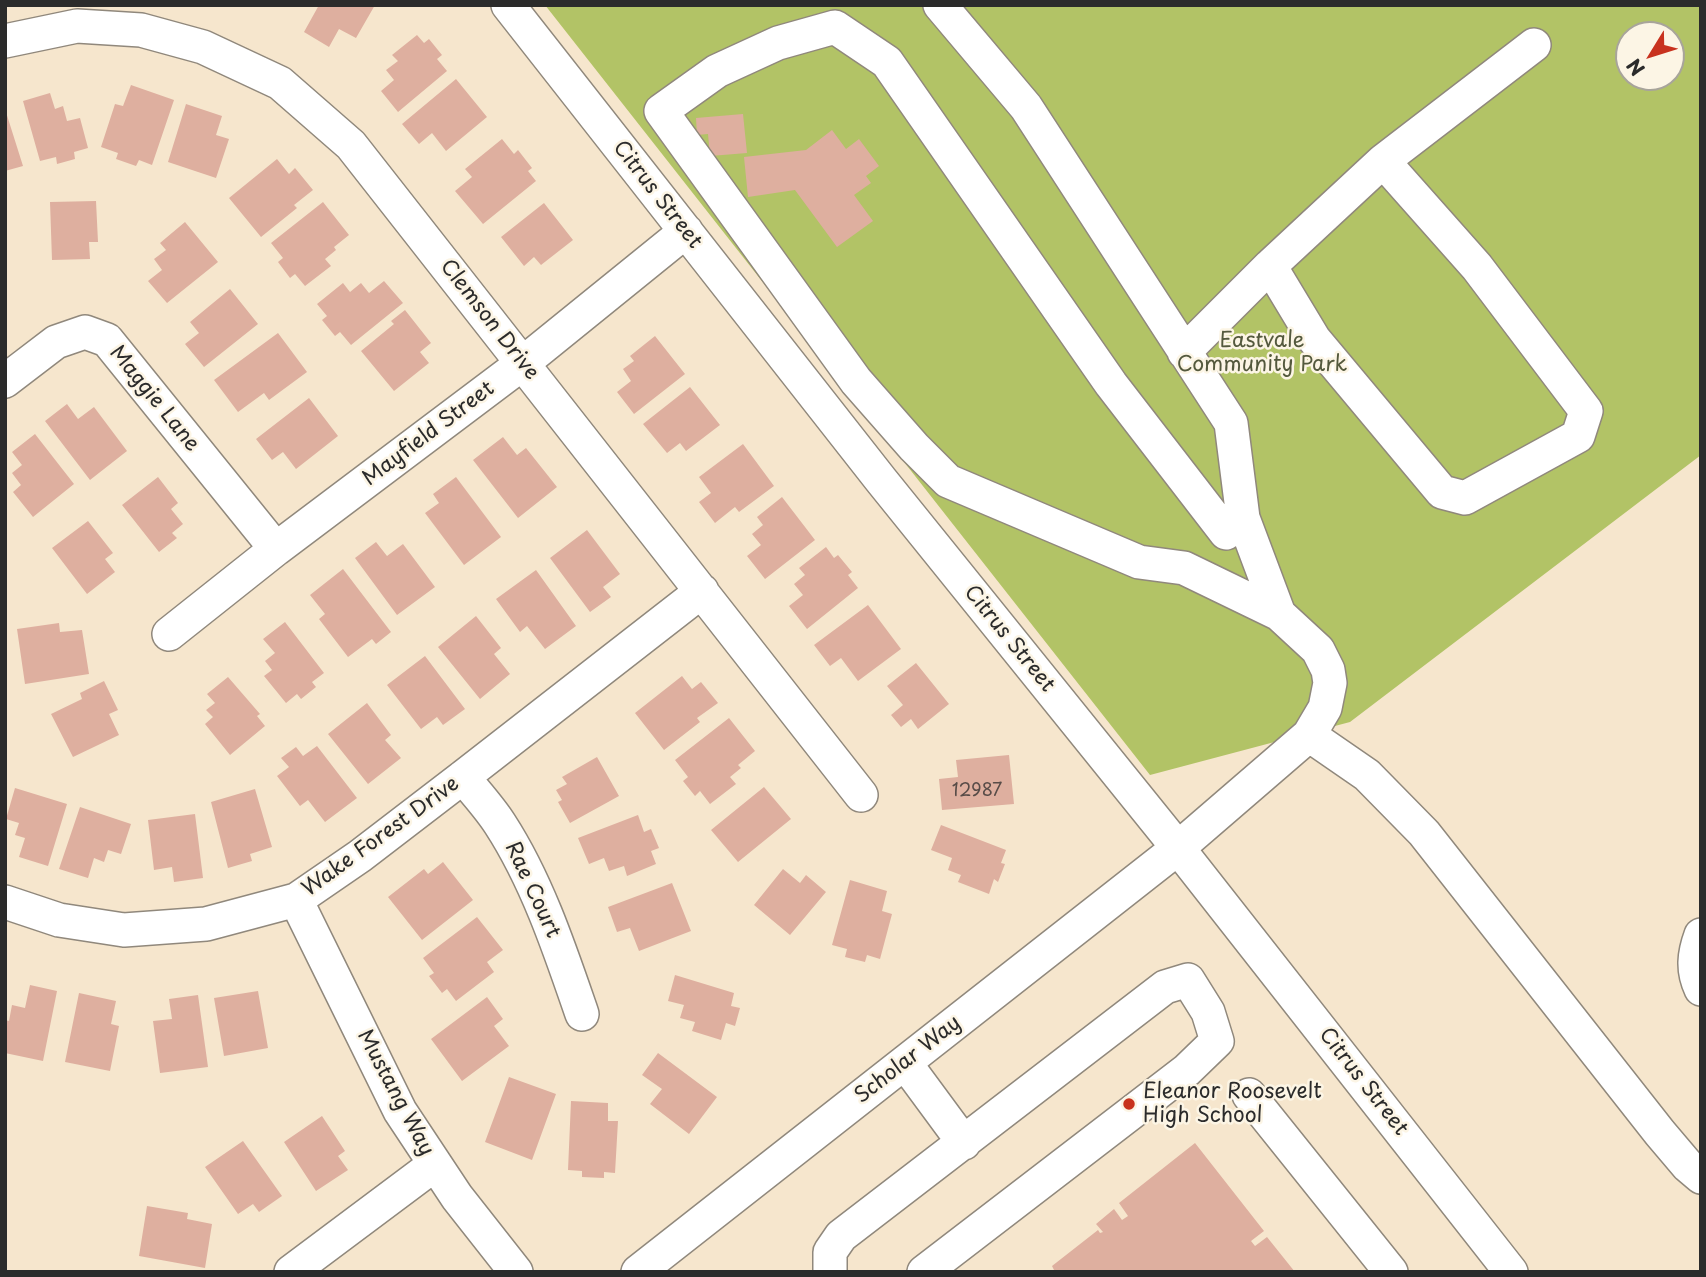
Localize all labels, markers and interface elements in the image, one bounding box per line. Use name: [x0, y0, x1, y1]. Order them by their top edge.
north arrow: [1615, 21, 1685, 91]
text: N: [1619, 53, 1651, 82]
street label: Citrus Street: [607, 136, 707, 254]
street label: Clemson Drive: [434, 255, 544, 385]
park label: Eastvale Community Park: [1177, 328, 1347, 378]
street label: Maggie Lane: [104, 341, 204, 457]
street label: Mayfield Street: [358, 376, 500, 492]
street label: Citrus Street: [958, 581, 1060, 697]
street label: Wake Forest Drive: [298, 772, 464, 902]
house number: 12987: [952, 780, 1002, 802]
street label: Rae Court: [499, 838, 565, 942]
street label: Scholar Way: [850, 1011, 966, 1109]
street label: Citrus Street: [1313, 1023, 1413, 1141]
street label: Mustang Way: [351, 1026, 439, 1160]
place label: Eleanor Roosevelt High School: [1143, 1079, 1322, 1129]
marker: Eleanor Roosevelt High School: [1121, 1096, 1137, 1112]

